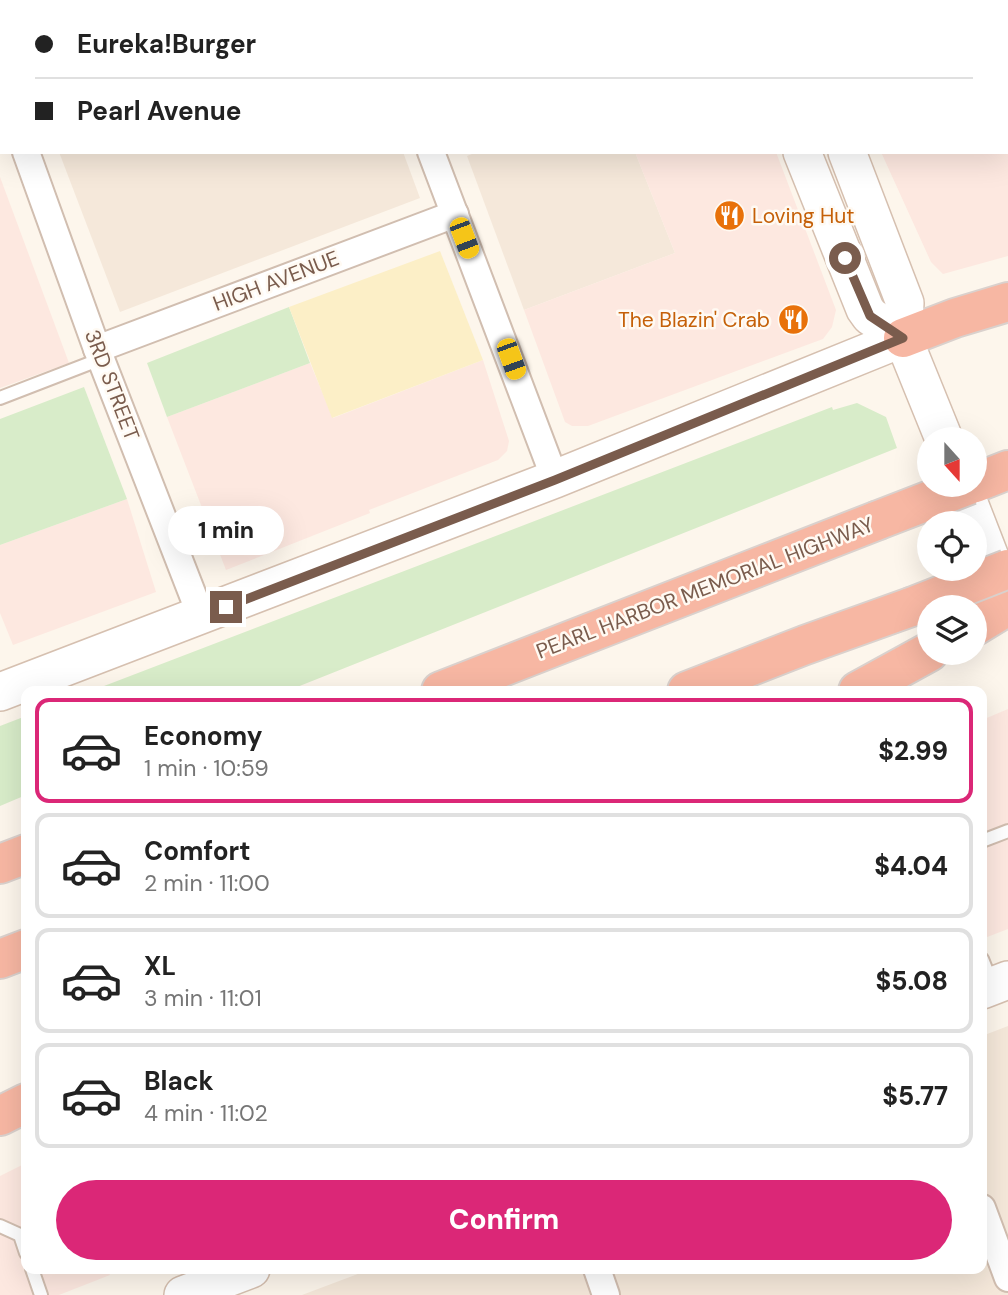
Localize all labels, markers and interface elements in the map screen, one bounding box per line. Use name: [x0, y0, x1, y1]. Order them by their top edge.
text: Eureka!Burger: [77, 27, 256, 61]
text: Pearl Avenue: [77, 94, 241, 128]
restaurant icon: Loving Hut: [712, 199, 746, 233]
place label: Loving Hut: [752, 202, 855, 230]
car: [447, 215, 482, 261]
route start: [829, 242, 861, 274]
street label: HIGH AVENUE: [209, 244, 343, 318]
restaurant icon: The Blazin' Crab: [776, 303, 810, 337]
place label: The Blazin' Crab: [618, 306, 770, 334]
street label: 3RD STREET: [78, 326, 146, 445]
car: [494, 336, 529, 382]
north arrow: [917, 427, 987, 497]
map controls: [917, 427, 987, 665]
callout: 1 min: [168, 505, 284, 554]
street label: PEARL HARBOR MEMORIAL HIGHWAY: [532, 511, 878, 665]
button: locate: [917, 511, 987, 581]
text: 1 min: [198, 515, 254, 545]
route end: [210, 591, 242, 623]
button: layers: [917, 595, 987, 665]
icon: car: [60, 719, 123, 782]
text: Economy: [144, 719, 262, 753]
text: $2.99: [878, 734, 948, 768]
text: 1 min · 10:59: [144, 753, 269, 783]
icon: car: [60, 834, 123, 897]
text: Comfort: [144, 834, 250, 868]
text: $4.04: [874, 849, 948, 883]
text: 2 min · 11:00: [144, 868, 270, 898]
icon: car: [60, 949, 123, 1012]
text: XL: [144, 949, 176, 983]
text: $5.08: [876, 964, 948, 998]
text: 3 min · 11:01: [144, 983, 262, 1013]
icon: car: [60, 1064, 123, 1127]
text: Black: [144, 1064, 214, 1098]
text: $5.77: [882, 1079, 948, 1113]
text: 4 min · 11:02: [144, 1098, 268, 1128]
button: Confirm: [56, 1180, 952, 1260]

